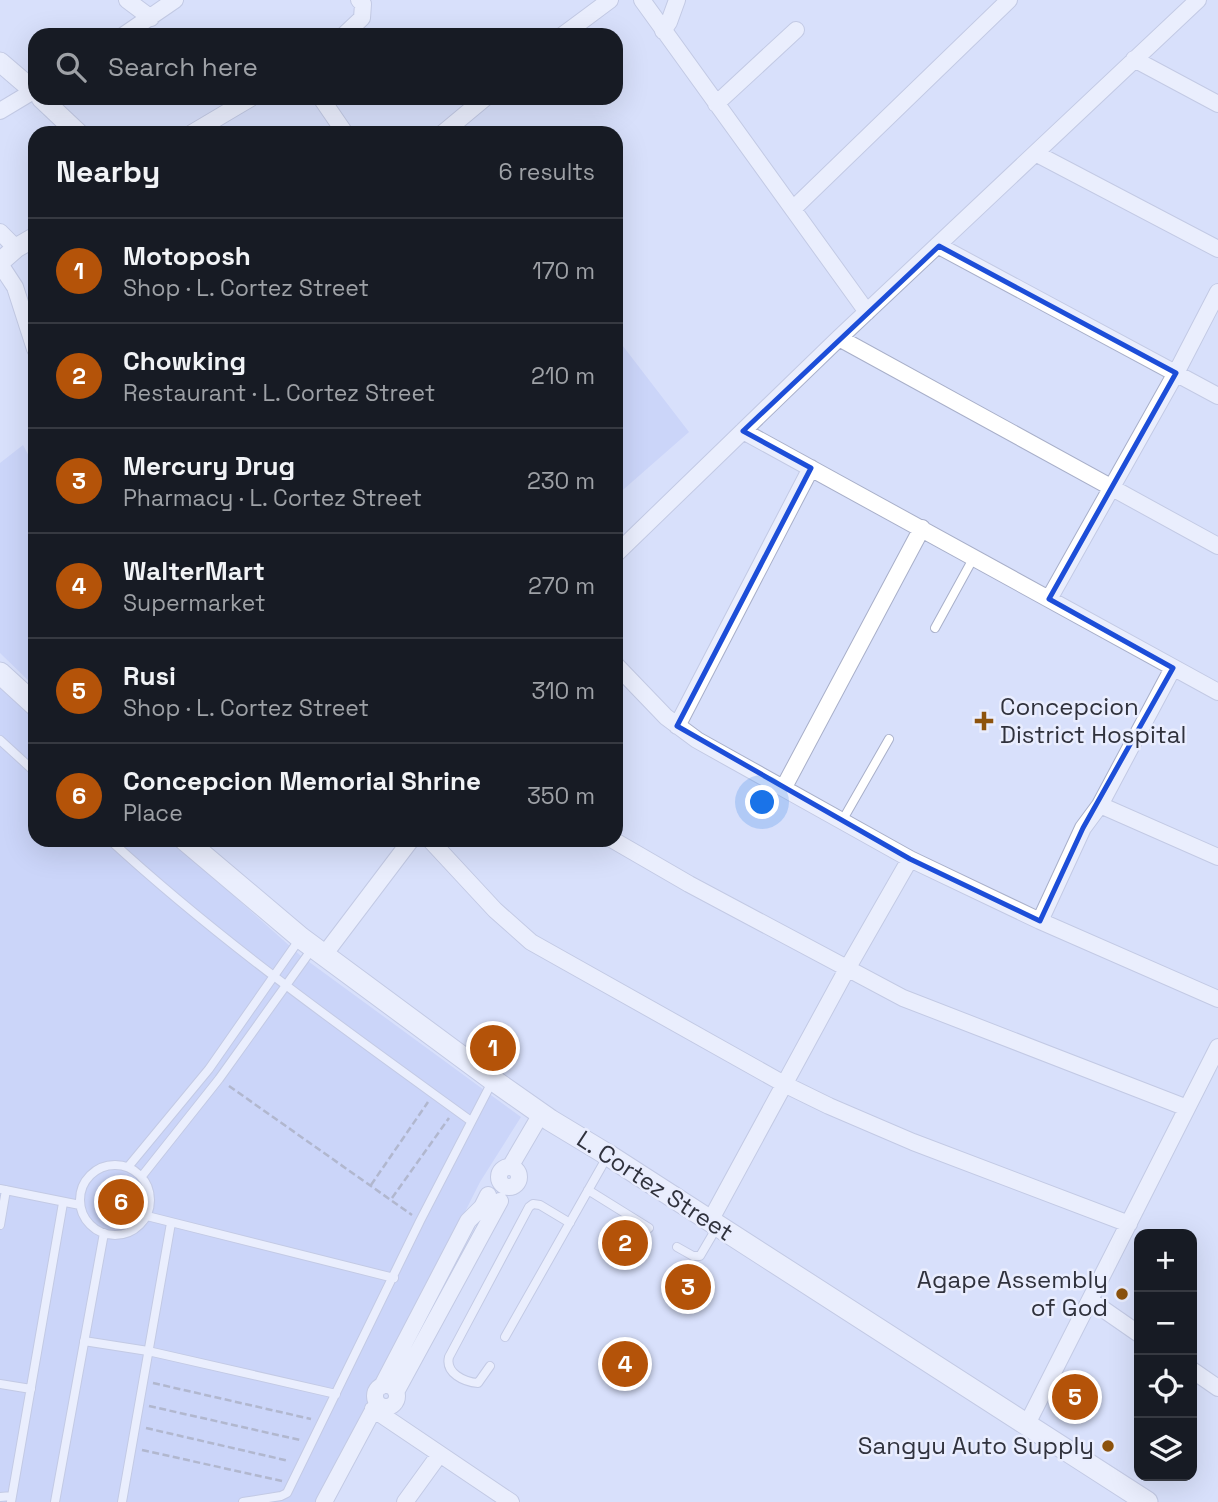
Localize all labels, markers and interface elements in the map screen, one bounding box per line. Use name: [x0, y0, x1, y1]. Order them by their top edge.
search box: [28, 28, 623, 105]
icon: search: [52, 48, 90, 86]
text: Search here: [108, 50, 258, 84]
text: Nearby: [56, 152, 160, 191]
text: 6 results: [499, 157, 595, 187]
text: Motoposh: [123, 239, 251, 273]
text: 1: [74, 256, 84, 286]
text: 170 m: [532, 256, 595, 286]
text: Shop · L. Cortez Street: [123, 273, 369, 303]
text: Chowking: [123, 344, 246, 378]
text: 2: [72, 361, 86, 391]
text: 210 m: [531, 361, 595, 391]
text: Restaurant · L. Cortez Street: [123, 378, 435, 408]
text: Mercury Drug: [123, 449, 295, 483]
text: 3: [72, 466, 86, 496]
text: 230 m: [527, 466, 595, 496]
text: Pharmacy · L. Cortez Street: [123, 483, 422, 513]
text: WalterMart: [123, 554, 265, 588]
text: 4: [72, 571, 86, 601]
text: 270 m: [528, 571, 595, 601]
text: Supermarket: [123, 588, 265, 618]
text: Rusi: [123, 659, 176, 693]
text: 5: [72, 676, 86, 706]
text: 310 m: [531, 676, 595, 706]
place label: Concepcion District Hospital: [1000, 691, 1186, 750]
text: Shop · L. Cortez Street: [123, 693, 369, 723]
marker: Concepcion District Hospital: [974, 711, 994, 731]
text: Concepcion Memorial Shrine: [123, 764, 481, 798]
text: 6: [72, 781, 86, 811]
text: 350 m: [527, 781, 595, 811]
your location: [745, 785, 779, 819]
text: Place: [123, 798, 183, 828]
pin: 1: [470, 1022, 516, 1074]
street label: L. Cortez Street: [571, 1123, 739, 1248]
pin: 6: [98, 1176, 144, 1228]
pin: 2: [602, 1217, 648, 1269]
map controls: [1134, 1229, 1197, 1481]
button: +: [1134, 1229, 1197, 1292]
pin: 3: [665, 1261, 711, 1313]
place label: Agape Assembly of God: [917, 1264, 1108, 1323]
marker: Agape Assembly of God: [1114, 1286, 1130, 1302]
button: −: [1134, 1292, 1197, 1355]
pin: 4: [602, 1338, 648, 1390]
button: locate: [1134, 1355, 1197, 1418]
pin: 5: [1052, 1371, 1098, 1423]
button: layers: [1134, 1418, 1197, 1481]
place label: Sangyu Auto Supply: [858, 1430, 1094, 1461]
marker: Sangyu Auto Supply: [1100, 1438, 1116, 1454]

